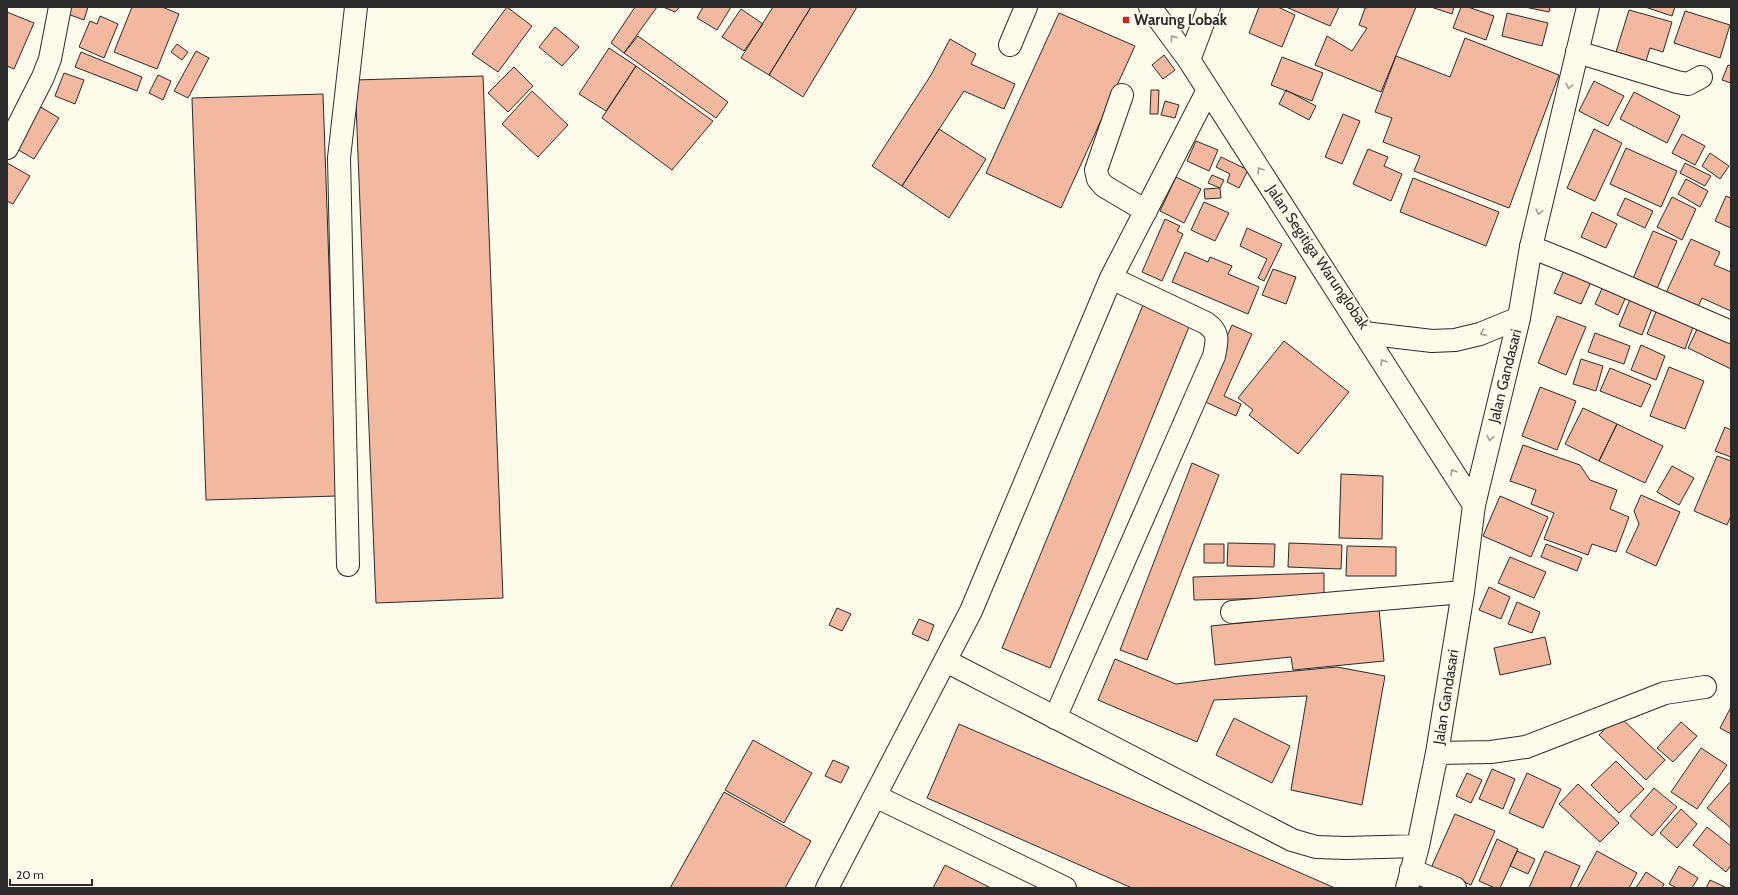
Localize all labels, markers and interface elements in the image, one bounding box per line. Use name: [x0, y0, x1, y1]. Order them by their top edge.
place label: Warung Lobak: [1134, 11, 1228, 29]
marker: Warung Lobak: [1121, 15, 1131, 25]
one-way arrow: [1171, 36, 1178, 43]
one-way arrow: [1566, 83, 1574, 89]
one-way arrow: [1257, 167, 1265, 174]
street label: Jalan Segitiga Warunglobak: [1262, 181, 1373, 333]
one-way arrow: [1536, 209, 1544, 216]
street label: Jalan Gandasari: [1484, 327, 1525, 426]
one-way arrow: [1479, 328, 1486, 336]
one-way arrow: [1380, 359, 1388, 366]
one-way arrow: [1486, 434, 1495, 441]
one-way arrow: [1450, 469, 1458, 476]
street label: Jalan Gandasari: [1429, 648, 1462, 747]
scale bar: [10, 861, 92, 887]
text: 20 m: [16, 867, 44, 882]

